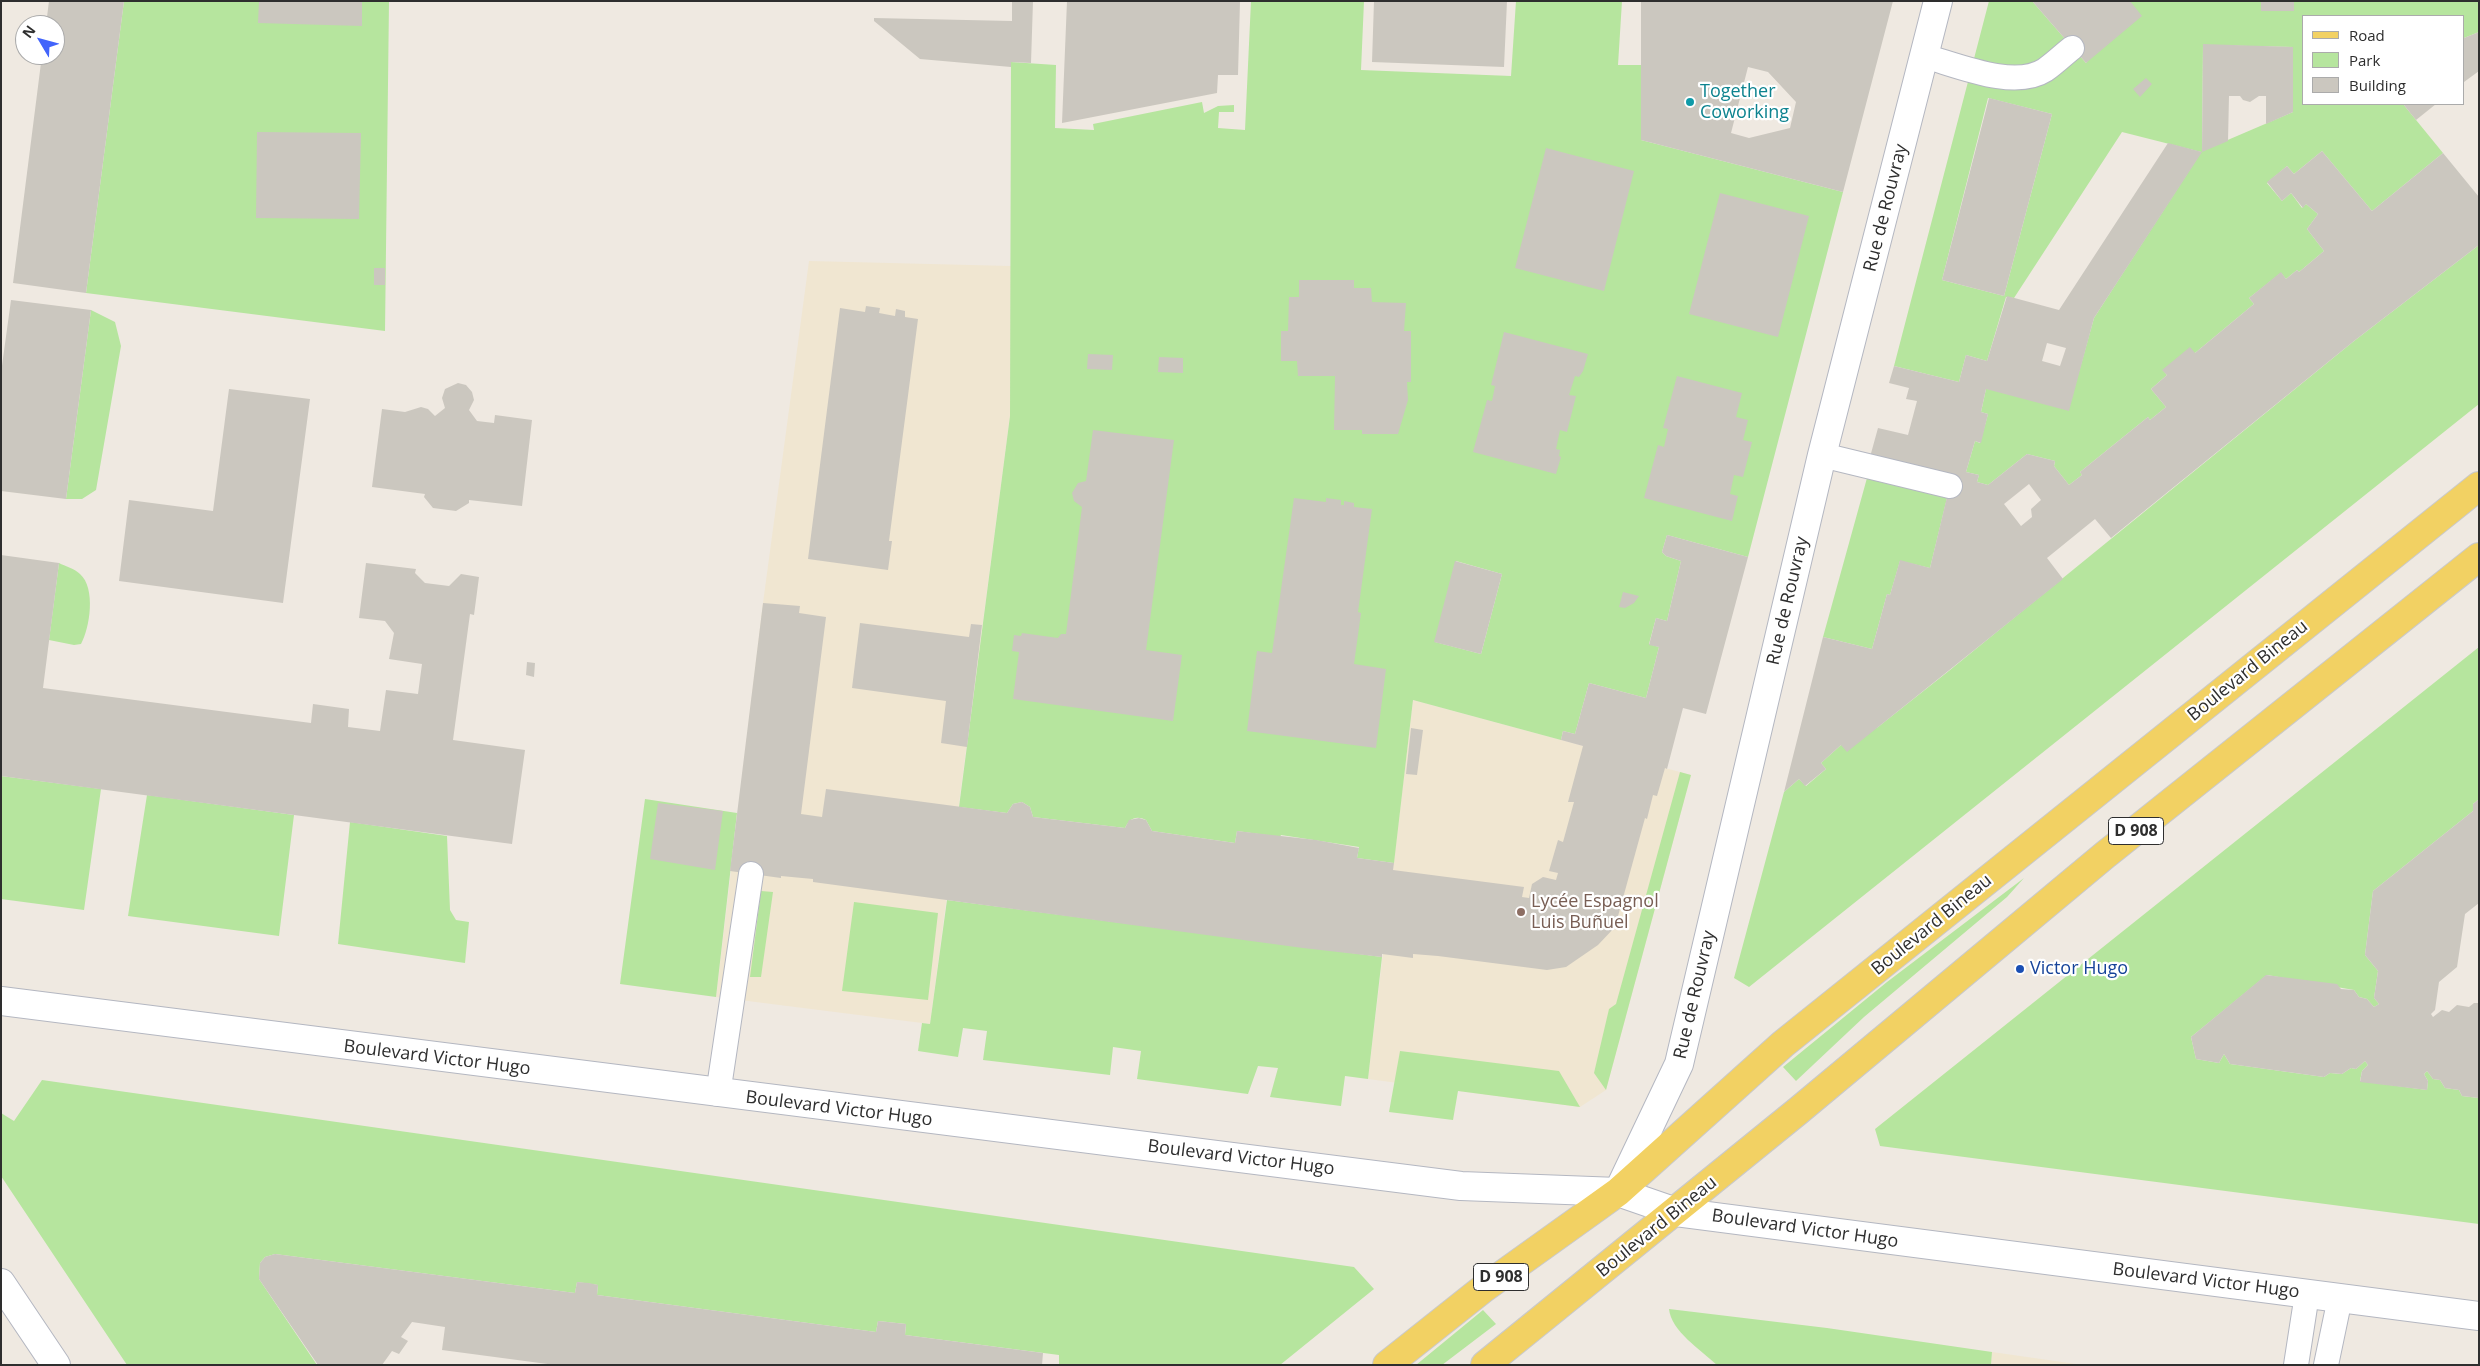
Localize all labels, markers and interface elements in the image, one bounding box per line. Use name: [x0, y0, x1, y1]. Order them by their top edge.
north arrow: [15, 15, 65, 65]
legend: [2302, 15, 2465, 105]
text: N: [17, 21, 39, 42]
text: Road: [2349, 25, 2385, 45]
text: Park: [2349, 50, 2380, 70]
text: Building: [2349, 75, 2406, 95]
place label: Together Coworking: [1700, 81, 1789, 124]
marker: Together Coworking: [1684, 96, 1696, 108]
street label: Rue de Rouvray: [1860, 142, 1912, 274]
street label: Rue de Rouvray: [1763, 535, 1813, 667]
street label: Boulevard Bineau: [2183, 616, 2313, 726]
road number: D 908: [2108, 818, 2164, 844]
street label: Boulevard Bineau: [1867, 870, 1997, 980]
place label: Lycée Espagnol Luis Buñuel: [1531, 891, 1659, 934]
marker: Lycée Espagnol Luis Buñuel: [1515, 906, 1527, 918]
street label: Rue de Rouvray: [1670, 929, 1720, 1061]
place label: Victor Hugo: [2030, 958, 2128, 980]
marker: Victor Hugo: [2014, 963, 2026, 975]
street label: Boulevard Victor Hugo: [342, 1036, 532, 1080]
street label: Boulevard Victor Hugo: [744, 1087, 934, 1131]
street label: Boulevard Victor Hugo: [1146, 1136, 1336, 1180]
street label: Boulevard Bineau: [1592, 1172, 1722, 1282]
street label: Boulevard Victor Hugo: [1710, 1205, 1900, 1253]
street label: Boulevard Victor Hugo: [2111, 1259, 2301, 1303]
road number: D 908: [1474, 1264, 1528, 1290]

